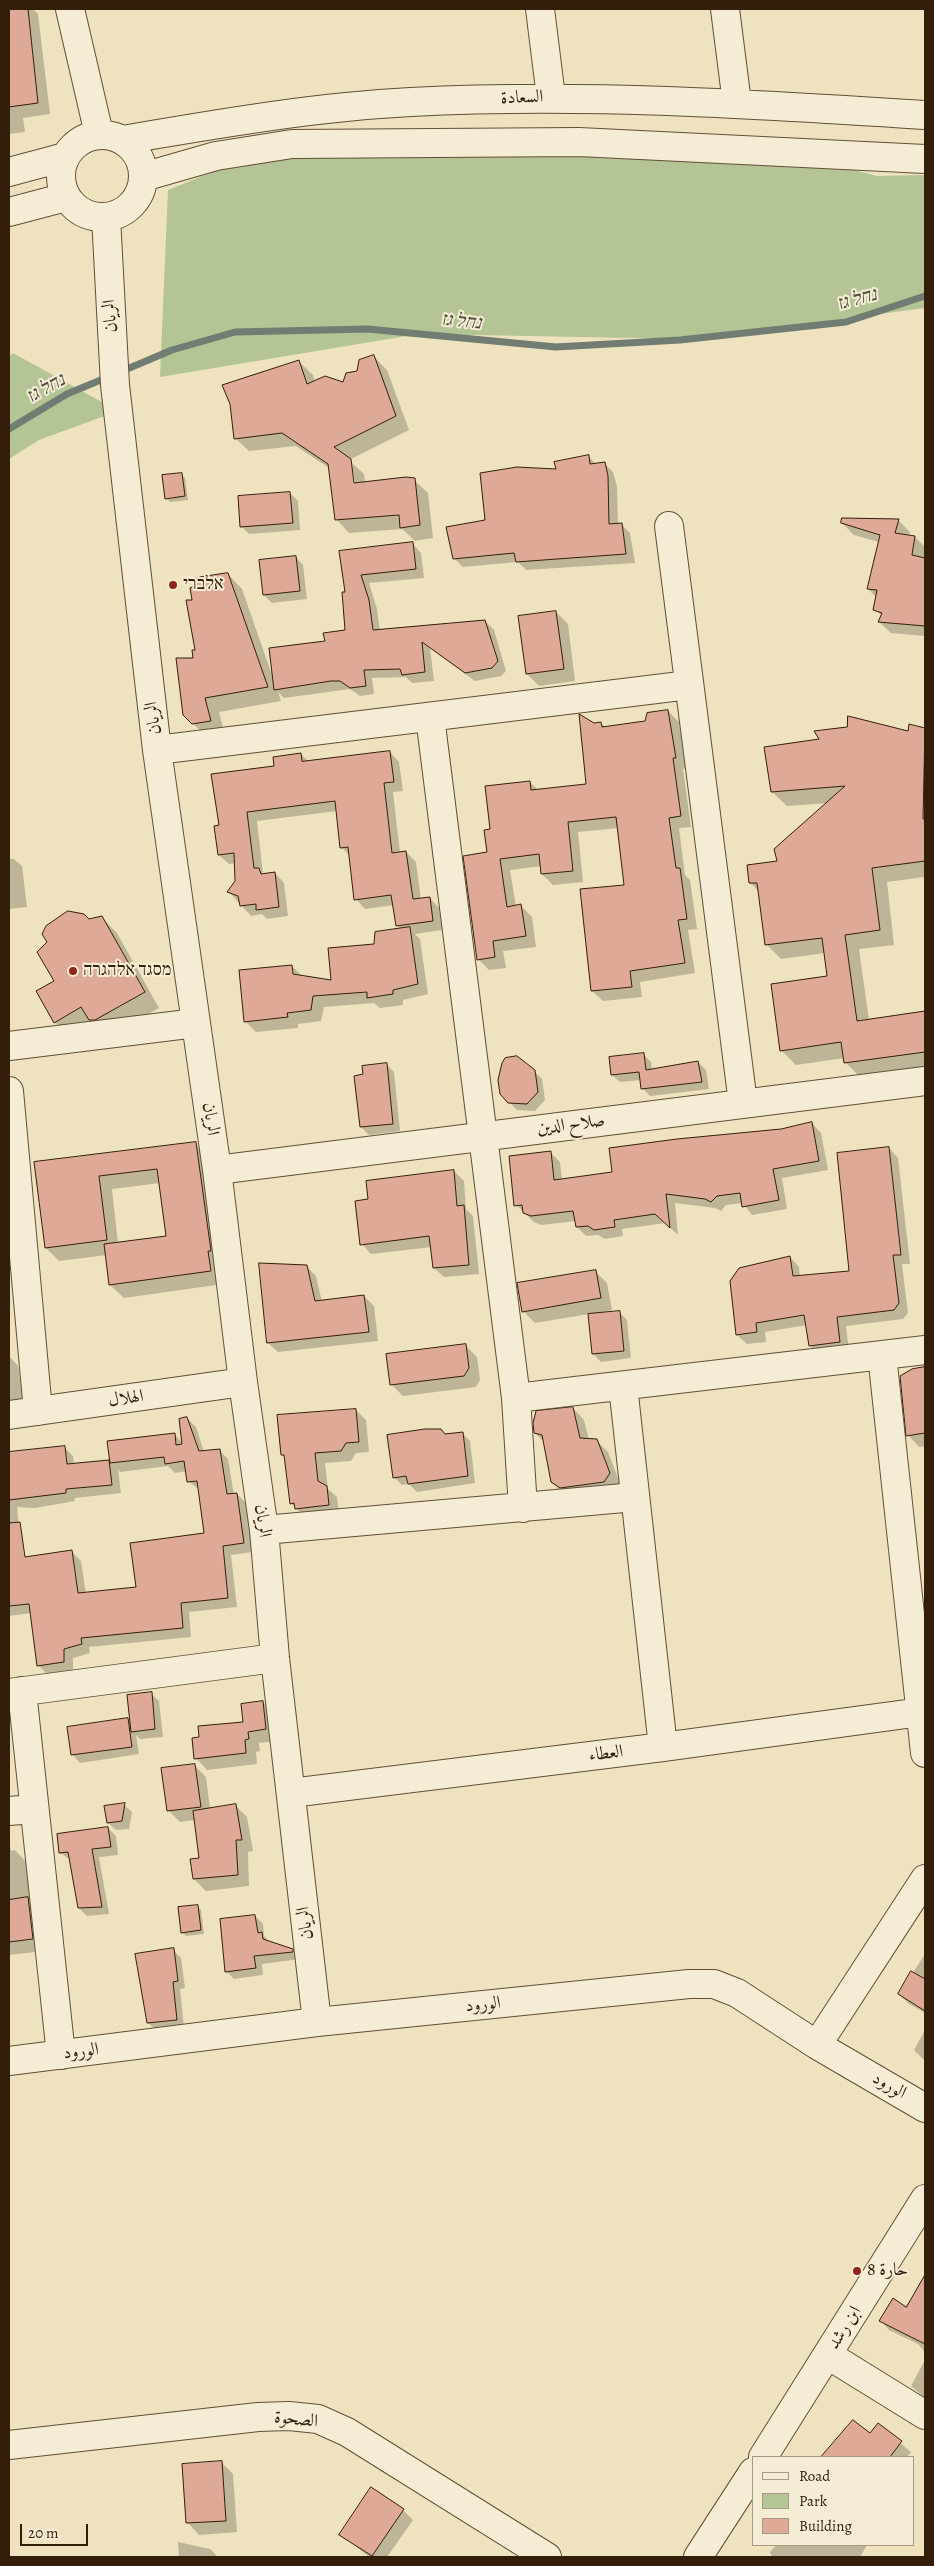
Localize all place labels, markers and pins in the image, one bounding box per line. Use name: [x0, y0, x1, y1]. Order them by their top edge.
place label: אלברי: [183, 574, 224, 596]
marker: אלברי: [167, 579, 179, 591]
place label: מסגד אלהגרה: [83, 960, 172, 982]
marker: מסגד אלהגרה: [67, 965, 79, 977]
place label: حارة 8: [867, 2260, 908, 2282]
marker: حارة 8: [851, 2265, 863, 2277]

